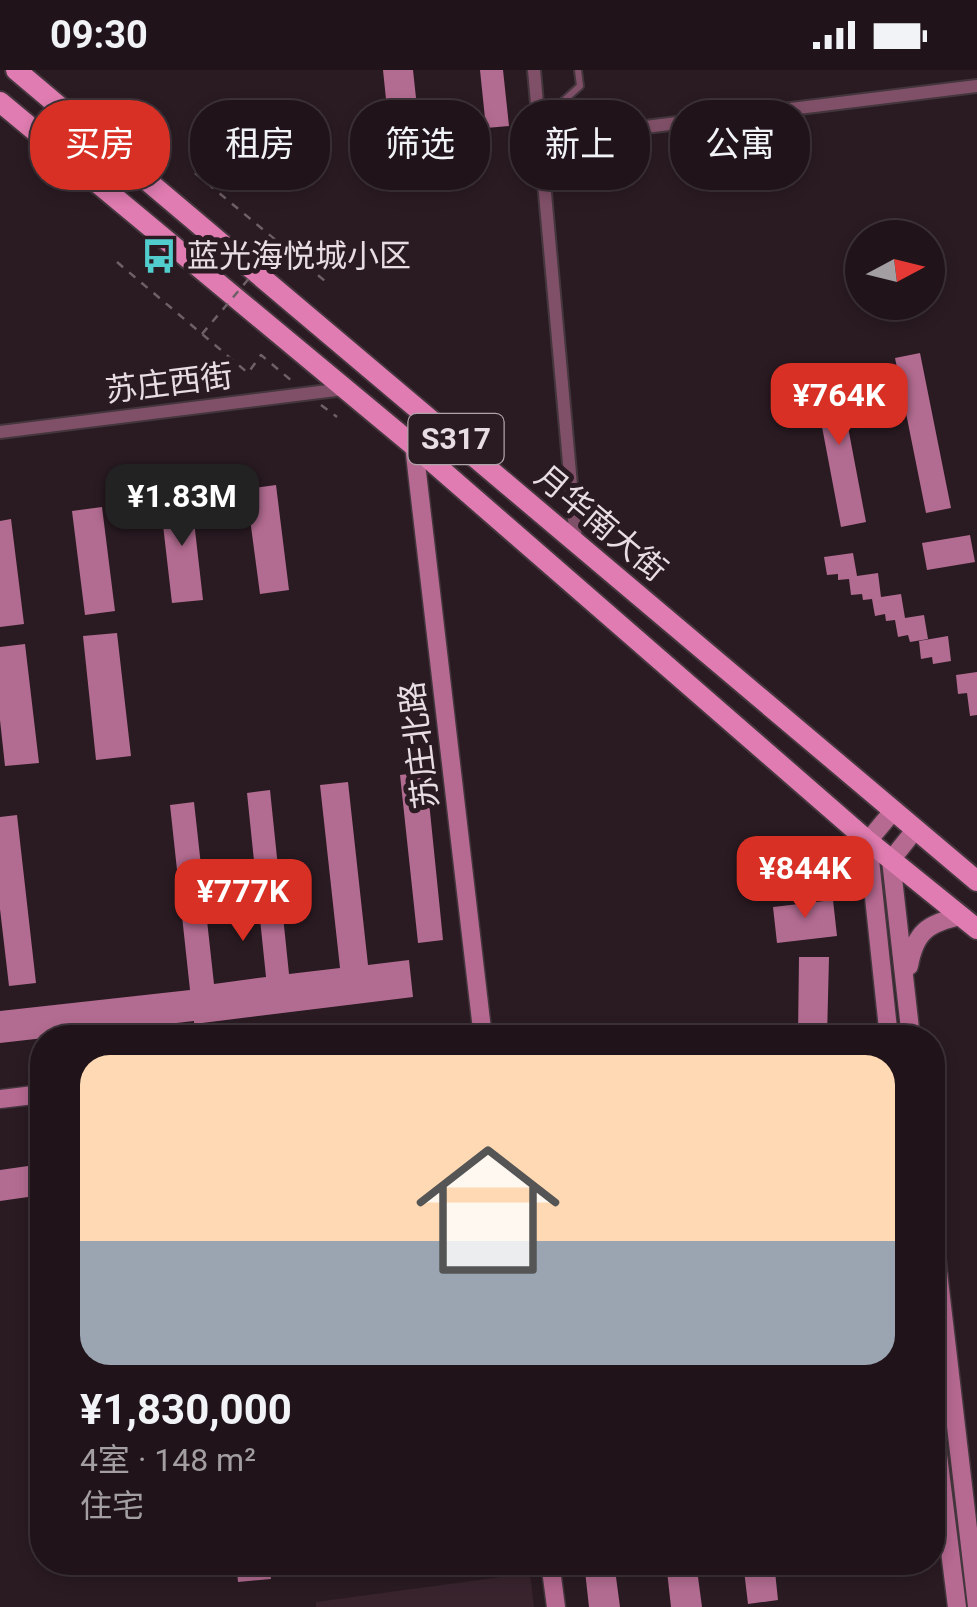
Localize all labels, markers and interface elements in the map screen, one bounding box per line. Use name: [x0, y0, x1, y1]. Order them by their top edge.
text: 09:30: [50, 13, 148, 57]
chip: 买房: [30, 100, 170, 190]
chip: 租房: [190, 100, 330, 190]
chip: 筛选: [350, 100, 490, 190]
chip: 新上: [510, 100, 650, 190]
chip: 公寓: [670, 100, 810, 190]
north arrow: [845, 220, 945, 320]
map controls: [845, 220, 945, 320]
bus stop icon: 蓝光海悦城小区: [140, 237, 178, 275]
place label: 蓝光海悦城小区: [187, 237, 411, 275]
street label: 苏庄西街: [103, 356, 235, 410]
pin: ¥764K: [769, 363, 909, 448]
text: ¥764K: [793, 376, 885, 414]
road number: S317: [408, 414, 504, 464]
street label: 月华南大街: [527, 457, 675, 589]
pin: ¥1.83M: [101, 464, 263, 549]
text: ¥1.83M: [127, 477, 237, 515]
street label: 苏庄北路: [392, 679, 446, 811]
pin: ¥844K: [735, 836, 875, 921]
text: ¥844K: [759, 849, 851, 887]
pin: ¥777K: [173, 859, 313, 944]
text: ¥777K: [197, 872, 289, 910]
icon: home: [398, 1120, 578, 1300]
text: ¥1,830,000: [80, 1385, 292, 1434]
text: 4室 · 148 m²: [80, 1441, 256, 1479]
text: 住宅: [80, 1487, 144, 1525]

